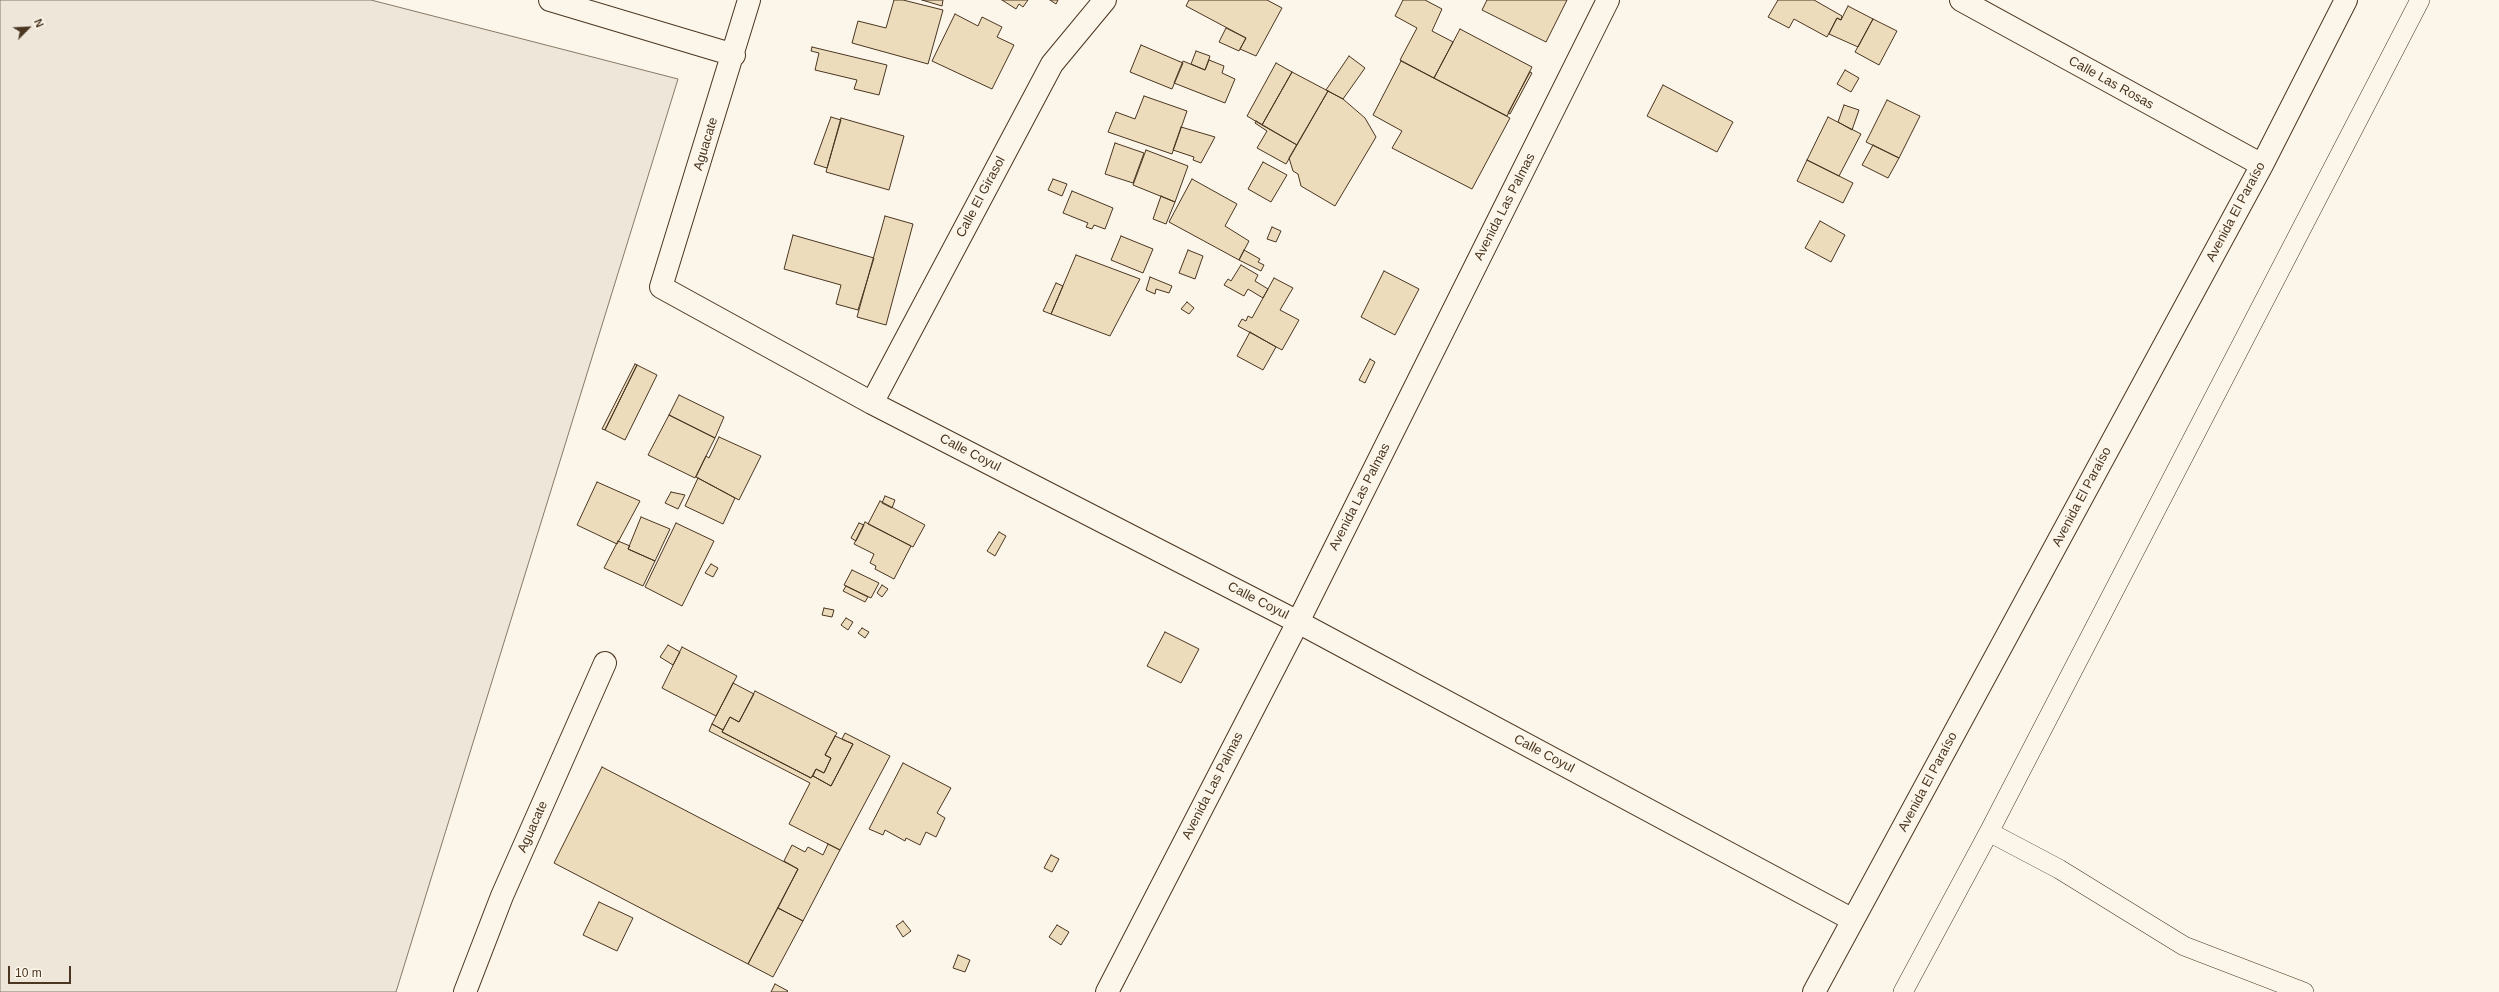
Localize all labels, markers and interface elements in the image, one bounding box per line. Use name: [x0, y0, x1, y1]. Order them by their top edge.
north arrow: [8, 8, 48, 48]
text: N: [32, 17, 46, 29]
street label: Calle Las Rosas: [2066, 53, 2156, 113]
street label: Aguacate: [691, 115, 721, 173]
street label: Avenida Las Palmas: [1471, 151, 1539, 263]
street label: Calle El Girasol: [953, 154, 1009, 240]
street label: Avenida El Paraíso: [2203, 160, 2269, 264]
street label: Calle Coyul: [937, 431, 1003, 475]
street label: Avenida Las Palmas: [1326, 441, 1394, 553]
street label: Avenida El Paraíso: [2049, 445, 2115, 549]
street label: Calle Coyul: [1225, 579, 1291, 623]
street label: Avenida Las Palmas: [1179, 730, 1247, 842]
street label: Avenida El Paraíso: [1895, 730, 1961, 834]
street label: Calle Coyul: [1511, 732, 1577, 776]
street label: Aguacate: [515, 799, 551, 855]
scale bar: [10, 958, 73, 984]
text: 10 m: [15, 966, 42, 980]

